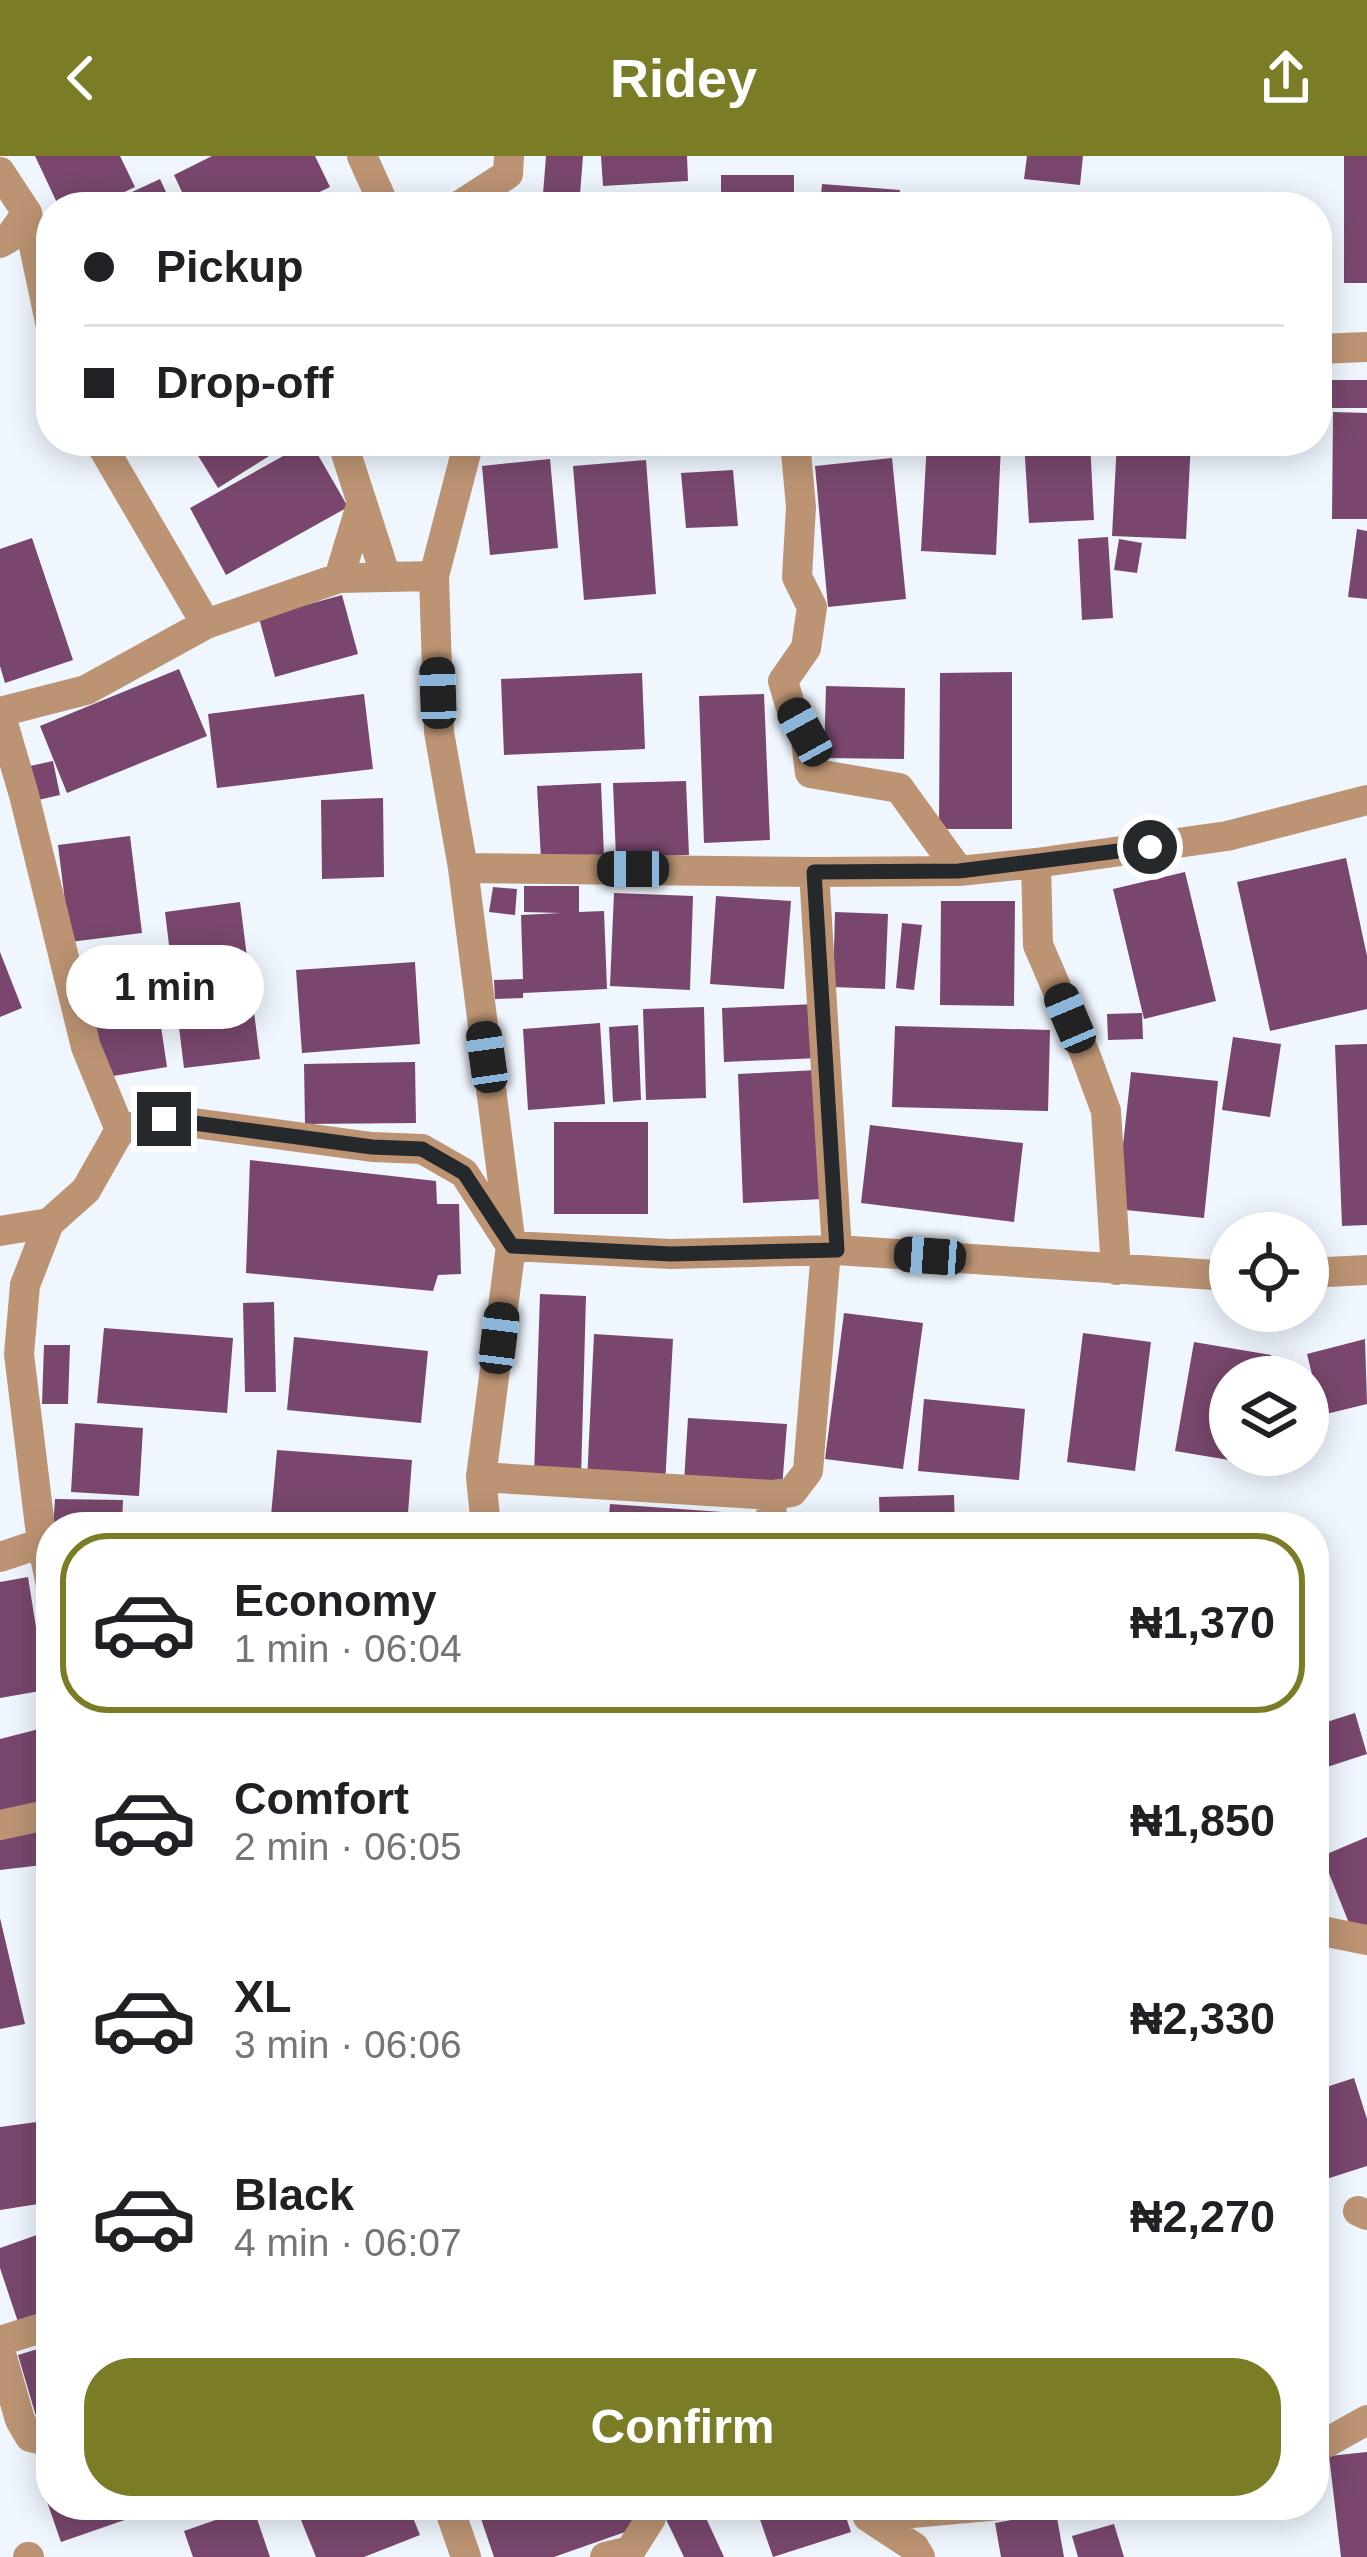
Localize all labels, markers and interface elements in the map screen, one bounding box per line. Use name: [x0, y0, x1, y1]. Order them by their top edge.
icon: back: [48, 45, 114, 111]
icon: share: [1253, 45, 1319, 111]
text: Ridey: [610, 48, 757, 108]
text: Pickup: [156, 241, 304, 292]
text: Drop-off: [156, 357, 333, 408]
car: [419, 656, 457, 730]
car: [772, 692, 838, 772]
route start: [1123, 820, 1177, 874]
car: [597, 851, 669, 887]
callout: 1 min: [65, 945, 263, 1029]
text: 1 min: [114, 965, 216, 1008]
car: [1039, 978, 1101, 1058]
car: [464, 1019, 510, 1095]
route end: [137, 1092, 191, 1146]
map controls: [1209, 1212, 1329, 1476]
button: locate: [1209, 1212, 1329, 1332]
car: [893, 1236, 967, 1276]
car: [477, 1300, 521, 1376]
button: layers: [1209, 1356, 1329, 1476]
icon: car: [90, 1569, 198, 1677]
text: Economy: [234, 1575, 437, 1626]
text: ₦1,370: [1130, 1597, 1275, 1648]
text: 1 min · 06:04: [234, 1627, 462, 1670]
icon: car: [90, 1767, 198, 1875]
text: Comfort: [234, 1773, 409, 1824]
text: ₦1,850: [1130, 1795, 1275, 1846]
text: 2 min · 06:05: [234, 1825, 462, 1868]
icon: car: [90, 1965, 198, 2073]
text: XL: [234, 1971, 292, 2022]
text: ₦2,330: [1130, 1993, 1275, 2044]
text: 3 min · 06:06: [234, 2023, 462, 2066]
icon: car: [90, 2163, 198, 2271]
text: Black: [234, 2169, 354, 2220]
text: ₦2,270: [1130, 2191, 1275, 2242]
text: 4 min · 06:07: [234, 2221, 462, 2264]
button: Confirm: [84, 2358, 1281, 2496]

